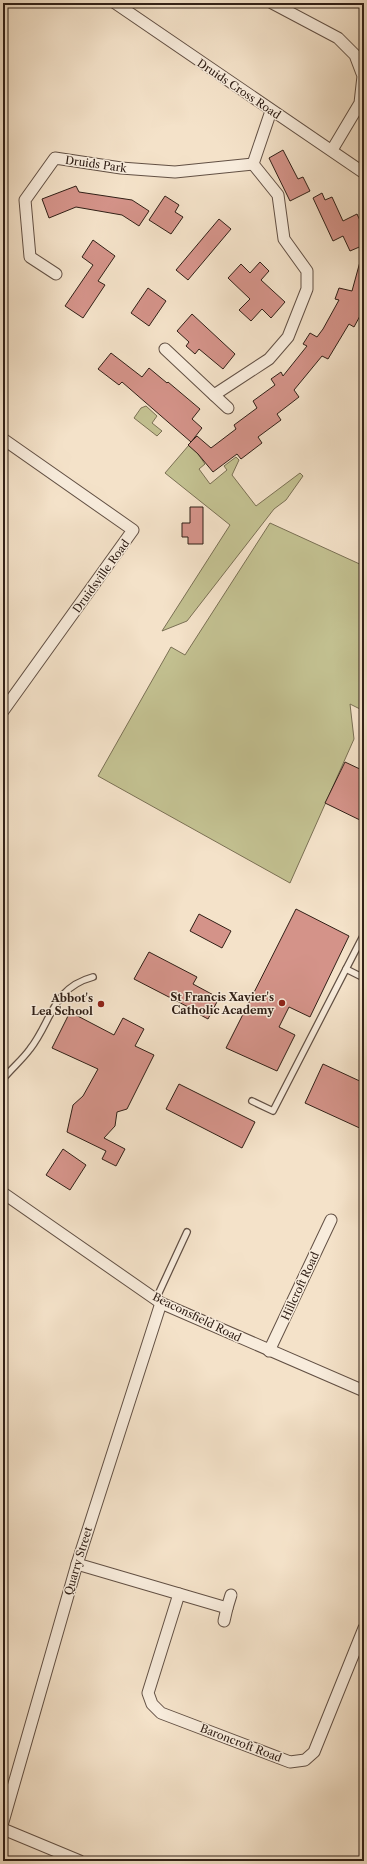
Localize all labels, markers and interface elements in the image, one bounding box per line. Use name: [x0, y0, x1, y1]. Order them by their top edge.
street label: Druids Cross Road: [195, 56, 284, 122]
street label: Druids Park: [64, 153, 128, 175]
street label: Druidsville Road: [70, 536, 132, 615]
place label: St Francis Xavier's Catholic Academy: [170, 990, 274, 1017]
place label: Abbot's Lea School: [31, 991, 93, 1018]
marker: St Francis Xavier's Catholic Academy: [277, 998, 287, 1008]
marker: Abbot's Lea School: [96, 999, 106, 1009]
street label: Hillcroft Road: [278, 1249, 322, 1322]
street label: Beaconsfield Road: [150, 1289, 244, 1345]
street label: Quarry Street: [61, 1525, 95, 1597]
street label: Baroncroft Road: [198, 1721, 284, 1765]

